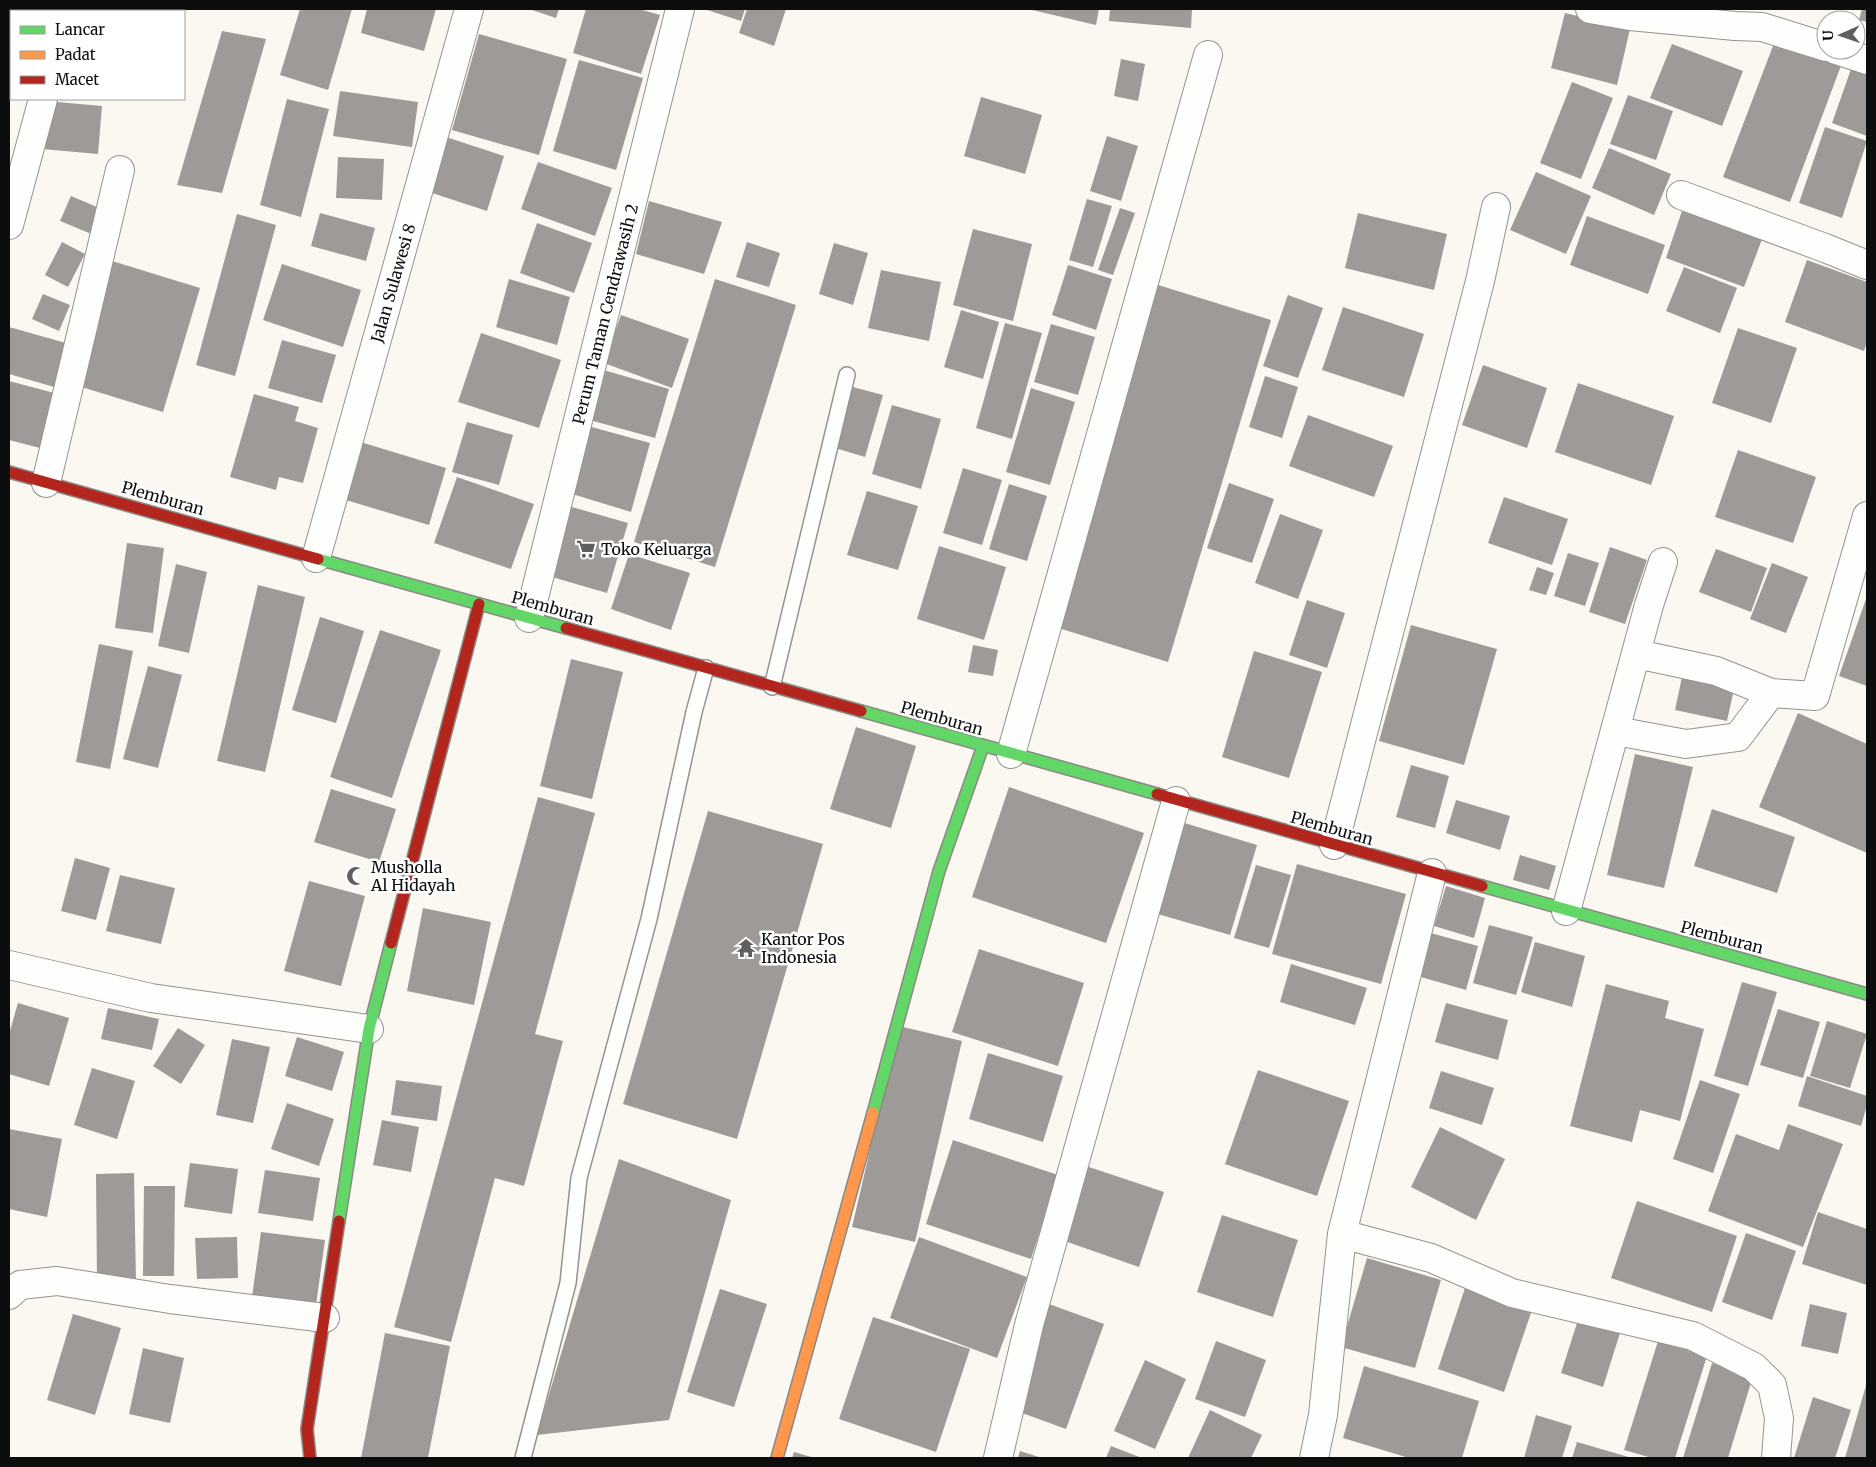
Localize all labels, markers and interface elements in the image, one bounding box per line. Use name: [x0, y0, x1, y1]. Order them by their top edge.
legend: [10, 10, 185, 100]
north arrow: [1816, 10, 1866, 60]
text: Lancar: [55, 20, 105, 39]
text: U: [1819, 29, 1837, 41]
text: Padat: [55, 45, 96, 64]
text: Macet: [55, 70, 99, 89]
street label: Perum Taman Cendrawasih 2: [568, 202, 642, 426]
street label: Jalan Sulawesi 8: [366, 221, 420, 346]
street label: Plemburan: [119, 477, 207, 519]
supermarket icon: Toko Keluarga: [575, 538, 597, 560]
place label: Toko Keluarga: [601, 539, 712, 559]
street label: Plemburan: [509, 587, 597, 629]
street label: Plemburan: [898, 697, 986, 739]
street label: Plemburan: [1288, 807, 1376, 849]
place label: Musholla Al Hidayah: [370, 857, 456, 895]
mosque icon: Musholla Al Hidayah: [345, 865, 367, 887]
street label: Plemburan: [1678, 916, 1766, 958]
place label: Kantor Pos Indonesia: [761, 929, 845, 967]
temple icon: Kantor Pos Indonesia: [735, 937, 757, 959]

